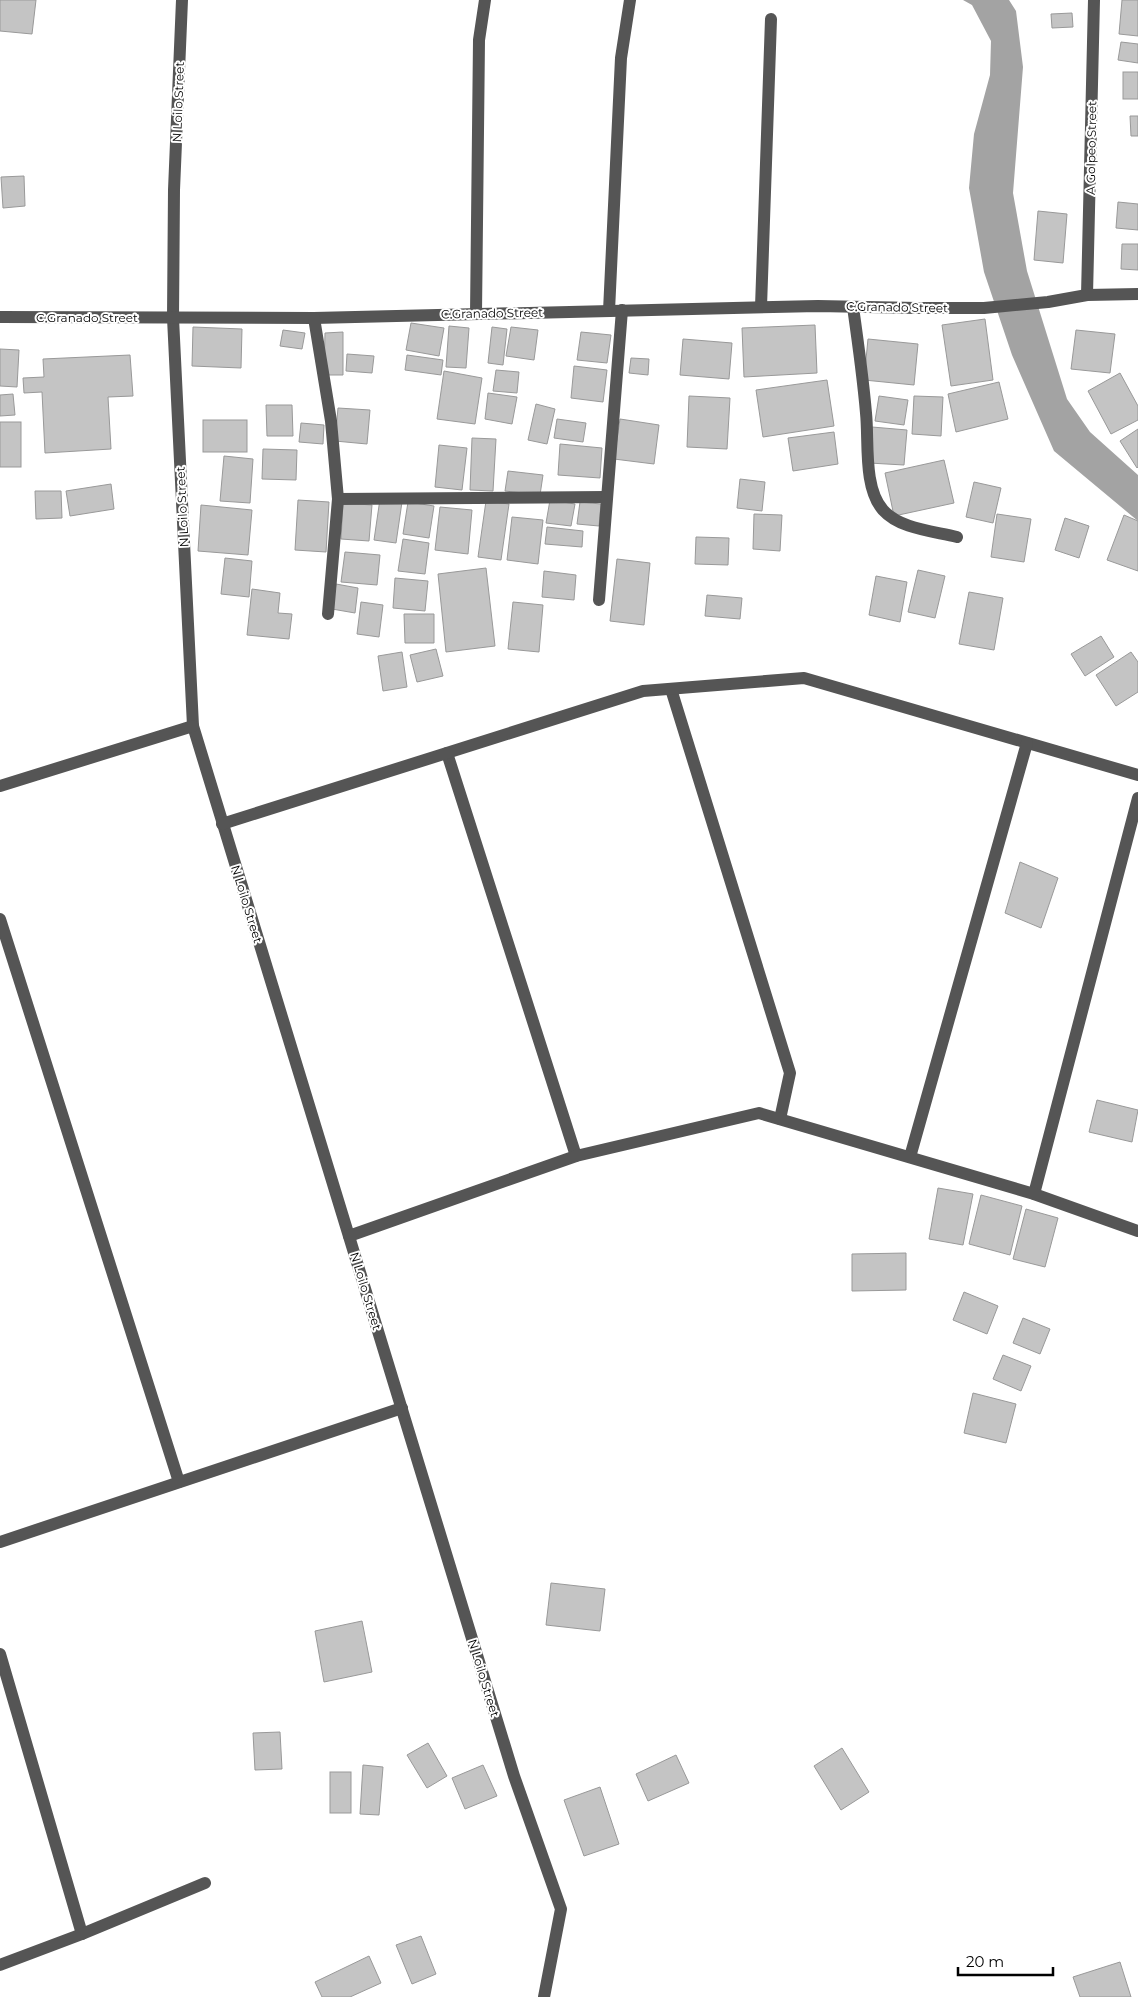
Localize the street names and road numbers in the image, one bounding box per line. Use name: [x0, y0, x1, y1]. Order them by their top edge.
street label: N Loilo Street: [169, 61, 187, 143]
street label: A Golpeo Street: [1083, 101, 1099, 195]
street label: C.Granado Street: [846, 299, 948, 315]
street label: C.Granado Street: [441, 305, 543, 321]
street label: C.Granado Street: [36, 310, 138, 325]
street label: N Loilo Street: [172, 466, 192, 548]
street label: N Loilo Street: [228, 863, 266, 945]
street label: N Loilo Street: [347, 1250, 385, 1332]
street label: N Loilo Street: [465, 1637, 503, 1719]

